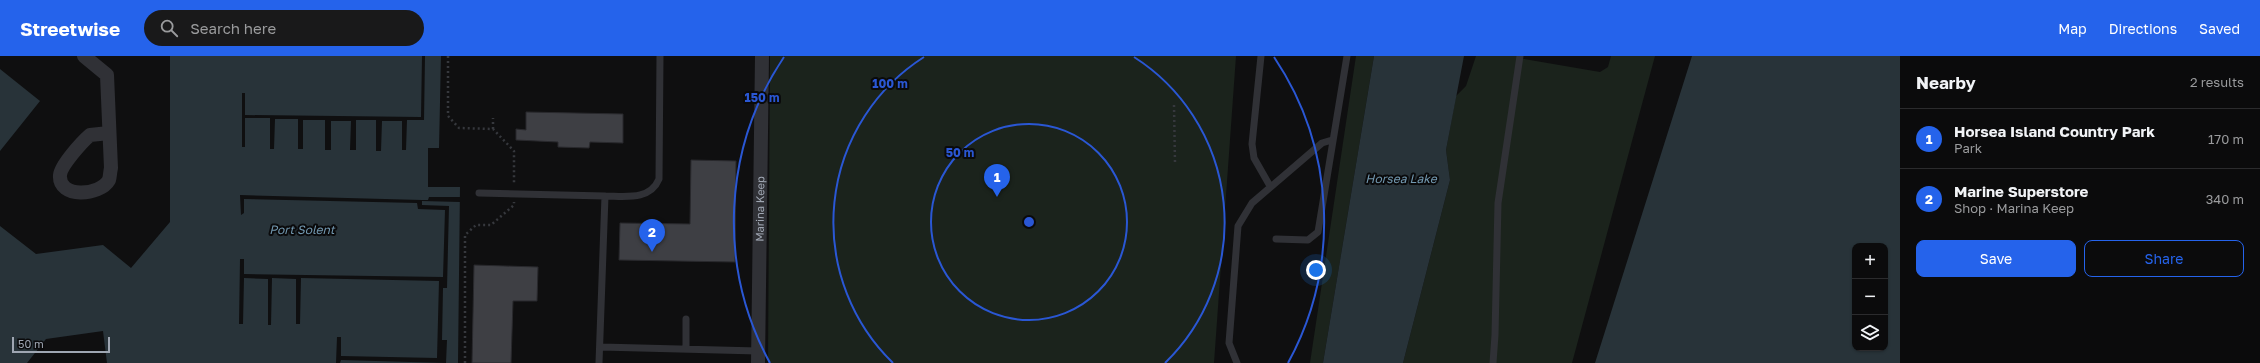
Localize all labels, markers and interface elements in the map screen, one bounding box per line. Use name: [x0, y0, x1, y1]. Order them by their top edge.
search box: [144, 10, 424, 46]
text: Streetwise: [20, 17, 120, 40]
icon: search: [158, 17, 180, 39]
text: Search here: [190, 19, 276, 37]
text: Map: [2058, 20, 2087, 37]
text: Directions: [2109, 20, 2177, 37]
text: Saved: [2199, 20, 2240, 37]
text: Nearby: [1916, 72, 1976, 93]
text: 2 results: [2190, 74, 2244, 90]
text: 100 m: [872, 76, 908, 91]
text: 150 m: [745, 90, 779, 105]
text: Horsea Island Country Park: [1954, 122, 2155, 140]
text: 1: [1926, 131, 1932, 147]
text: 170 m: [2208, 131, 2244, 147]
text: Park: [1954, 140, 1982, 156]
text: 50 m: [946, 145, 974, 160]
pin: 1: [984, 164, 1010, 197]
water label: Horsea Lake: [1365, 171, 1438, 186]
street label: Marina Keep: [753, 176, 766, 242]
text: Marine Superstore: [1954, 182, 2088, 200]
text: 2: [1925, 191, 1933, 207]
text: 340 m: [2206, 191, 2244, 207]
text: Shop · Marina Keep: [1954, 200, 2074, 216]
centre of rings: [1022, 215, 1036, 229]
pin: 2: [639, 219, 665, 252]
water label: Port Solent: [269, 222, 336, 237]
button: Save: [1916, 240, 2076, 277]
button: Share: [2084, 240, 2244, 277]
map controls: [1852, 243, 1888, 351]
button: +: [1852, 243, 1888, 279]
your location: [1306, 260, 1326, 280]
button: −: [1852, 279, 1888, 315]
button: layers: [1852, 315, 1888, 351]
scale bar: [12, 335, 110, 354]
text: 50 m: [18, 337, 44, 350]

